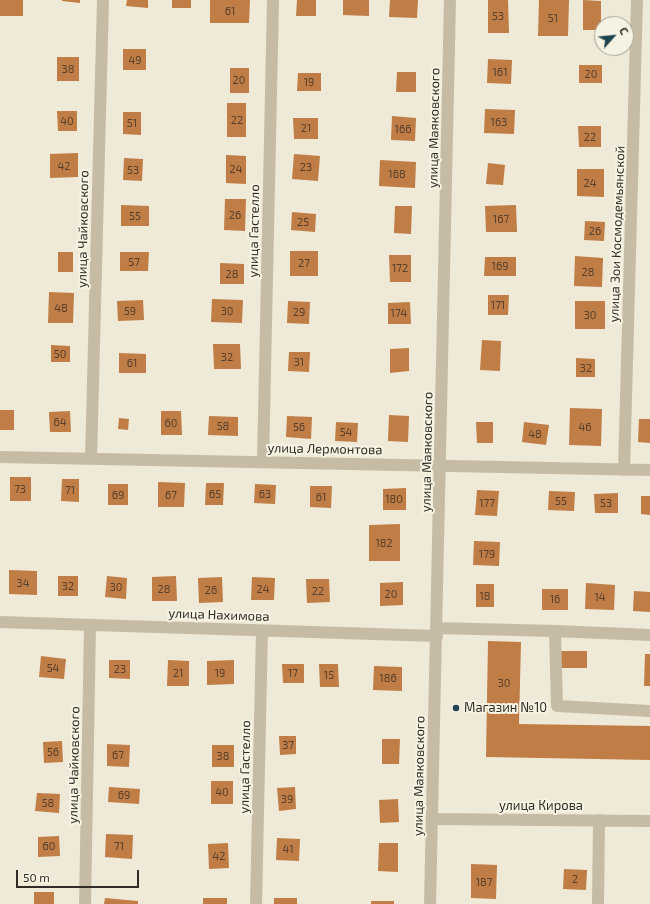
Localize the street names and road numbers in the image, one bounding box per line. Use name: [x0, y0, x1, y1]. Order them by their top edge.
street label: улица Маяковского: [425, 68, 443, 188]
street label: улица Зои Космодемьянской: [606, 145, 628, 323]
street label: улица Чайковского: [74, 170, 92, 288]
street label: улица Гастелло: [245, 184, 263, 278]
street label: улица Маяковского: [418, 392, 436, 512]
street label: улица Лермонтова: [267, 440, 383, 458]
street label: улица Нахимова: [168, 605, 270, 625]
street label: улица Чайковского: [65, 706, 83, 824]
street label: улица Маяковского: [410, 716, 428, 836]
street label: улица Гастелло: [236, 720, 254, 814]
street label: улица Кирова: [499, 798, 583, 814]

